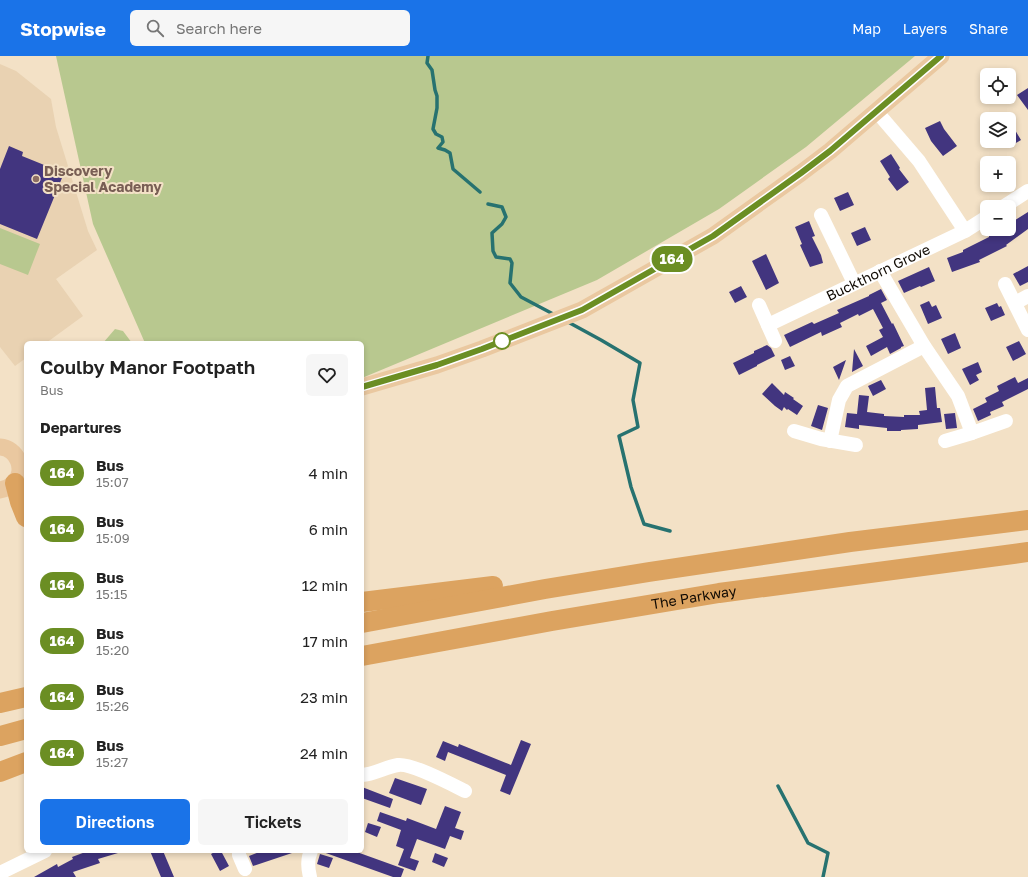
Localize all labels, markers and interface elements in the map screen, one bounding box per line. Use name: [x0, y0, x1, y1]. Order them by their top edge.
search box: [130, 10, 410, 46]
text: Stopwise: [20, 17, 106, 40]
icon: search: [144, 17, 166, 39]
text: Search here: [176, 19, 262, 37]
text: Map: [852, 20, 881, 37]
text: Layers: [903, 20, 947, 37]
text: Share: [969, 20, 1008, 37]
map controls: [980, 68, 1016, 236]
button: locate: [980, 68, 1016, 104]
button: layers: [980, 112, 1016, 148]
button: +: [980, 156, 1016, 192]
place label: Discovery Special Academy: [44, 162, 162, 195]
marker: Discovery Special Academy: [31, 174, 41, 184]
button: −: [980, 200, 1016, 236]
street label: Buckthorn Grove: [823, 240, 933, 304]
line badge: 164: [649, 246, 695, 272]
text: 164: [660, 250, 684, 267]
unlabelled marker: [493, 332, 511, 350]
button: heart: [306, 354, 348, 396]
text: Coulby Manor Footpath: [40, 355, 255, 378]
text: Bus: [40, 382, 63, 398]
text: Departures: [40, 418, 121, 436]
text: Bus: [96, 456, 124, 474]
text: 164: [50, 464, 74, 481]
text: 4 min: [309, 464, 348, 482]
text: 15:07: [96, 474, 129, 490]
text: Bus: [96, 512, 124, 530]
text: 164: [50, 520, 74, 537]
text: 6 min: [309, 520, 348, 538]
text: 15:09: [96, 530, 130, 546]
text: Bus: [96, 568, 124, 586]
text: 164: [50, 576, 74, 593]
text: 12 min: [302, 576, 348, 594]
street label: The Parkway: [650, 582, 738, 612]
text: 15:15: [96, 586, 128, 602]
text: Bus: [96, 624, 124, 642]
text: 164: [50, 632, 74, 649]
text: 17 min: [303, 632, 348, 650]
text: 15:20: [96, 642, 129, 658]
text: Bus: [96, 680, 124, 698]
text: 164: [50, 688, 74, 705]
text: 23 min: [300, 688, 348, 706]
text: 15:26: [96, 698, 129, 714]
text: Bus: [96, 736, 124, 754]
text: 164: [50, 744, 74, 761]
text: 24 min: [300, 744, 348, 762]
text: 15:27: [96, 754, 128, 770]
button: Directions: [40, 799, 190, 845]
button: Tickets: [198, 799, 348, 845]

